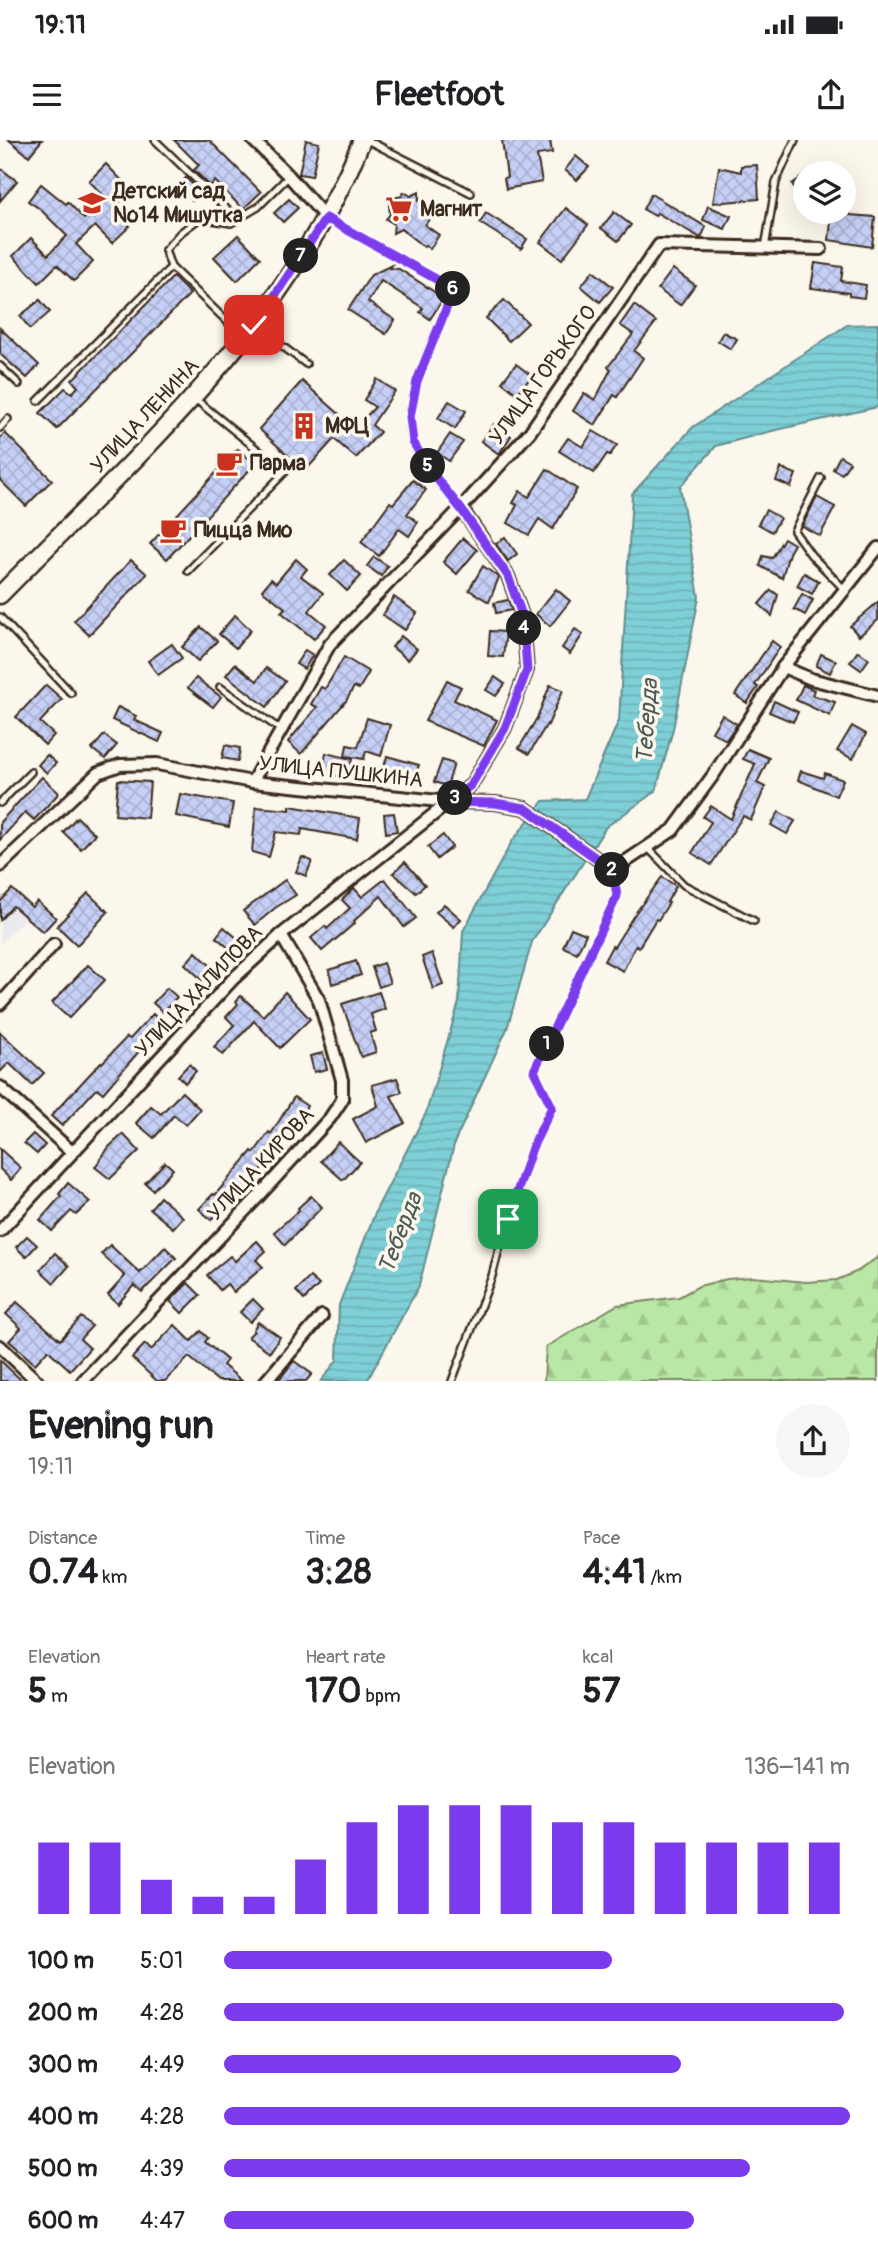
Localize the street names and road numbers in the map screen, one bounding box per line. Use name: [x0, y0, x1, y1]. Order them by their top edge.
street label: УЛИЦА ГОРЬКОГО: [483, 300, 603, 450]
street label: УЛИЦА ЛЕНИНА: [85, 353, 205, 479]
street label: УЛИЦА ПУШКИНА: [258, 750, 424, 794]
street label: УЛИЦА ХАЛИЛОВА: [129, 920, 269, 1062]
street label: УЛИЦА КИРОВА: [202, 1102, 320, 1226]

